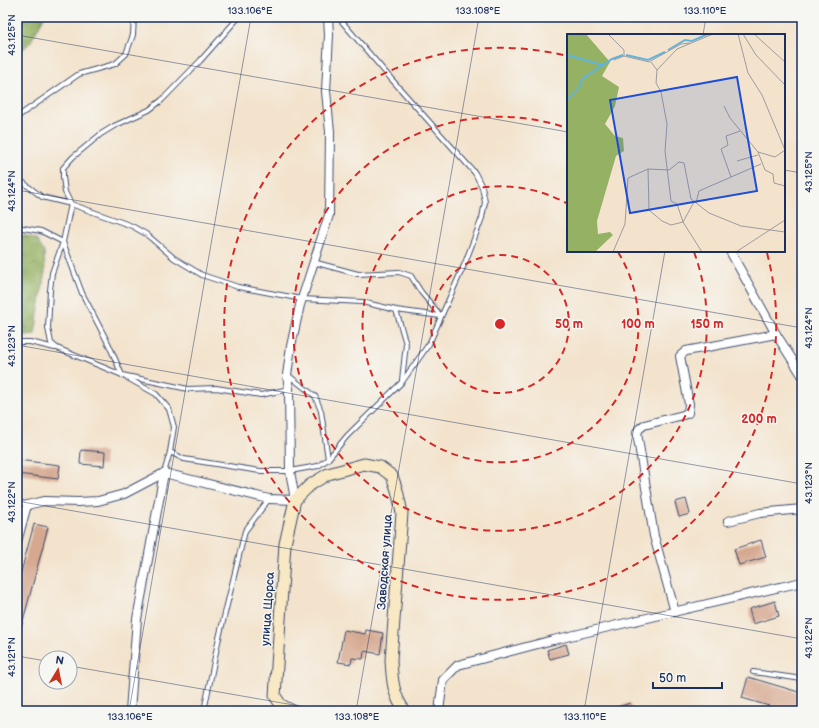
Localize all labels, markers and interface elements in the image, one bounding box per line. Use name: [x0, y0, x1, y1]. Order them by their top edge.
text: 133.106°E: [228, 5, 273, 17]
text: 133.108°E: [456, 5, 501, 17]
text: 133.110°E: [684, 5, 727, 17]
text: 43.125°N: [6, 14, 18, 56]
inset map: [567, 34, 785, 252]
text: 43.125°N: [803, 151, 815, 193]
text: 43.124°N: [6, 170, 18, 212]
text: 43.124°N: [803, 307, 815, 349]
centre of rings: [493, 317, 507, 331]
text: 50 m: [555, 317, 583, 332]
text: 100 m: [621, 317, 655, 332]
text: 150 m: [691, 317, 723, 332]
text: 43.123°N: [6, 325, 18, 367]
text: 200 m: [741, 412, 777, 427]
text: 43.123°N: [803, 462, 815, 504]
text: 43.122°N: [6, 481, 18, 523]
street label: Заводская улица: [374, 514, 396, 610]
street label: улица Щорса: [258, 571, 278, 647]
text: 43.122°N: [803, 617, 815, 659]
text: 43.121°N: [6, 637, 18, 677]
north arrow: [38, 650, 78, 690]
text: N: [54, 654, 65, 668]
scale bar: [653, 664, 722, 690]
text: 50 m: [659, 671, 686, 686]
text: 133.106°E: [108, 711, 153, 723]
text: 133.108°E: [335, 711, 380, 723]
text: 133.110°E: [564, 711, 607, 723]

